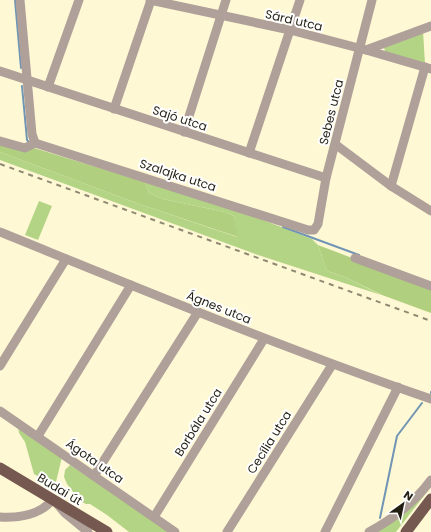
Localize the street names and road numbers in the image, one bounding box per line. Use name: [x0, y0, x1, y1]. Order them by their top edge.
street label: Sárd utca: [264, 5, 324, 35]
street label: Sebes utca: [315, 77, 347, 147]
street label: Sajó utca: [151, 101, 209, 135]
street label: Szalajka utca: [138, 155, 218, 195]
street label: Ágnes utca: [184, 286, 254, 328]
street label: Borbála utca: [170, 385, 226, 459]
street label: Cecília utca: [243, 407, 295, 477]
street label: Ágota utca: [63, 435, 127, 487]
street label: Budai út: [34, 469, 86, 509]

